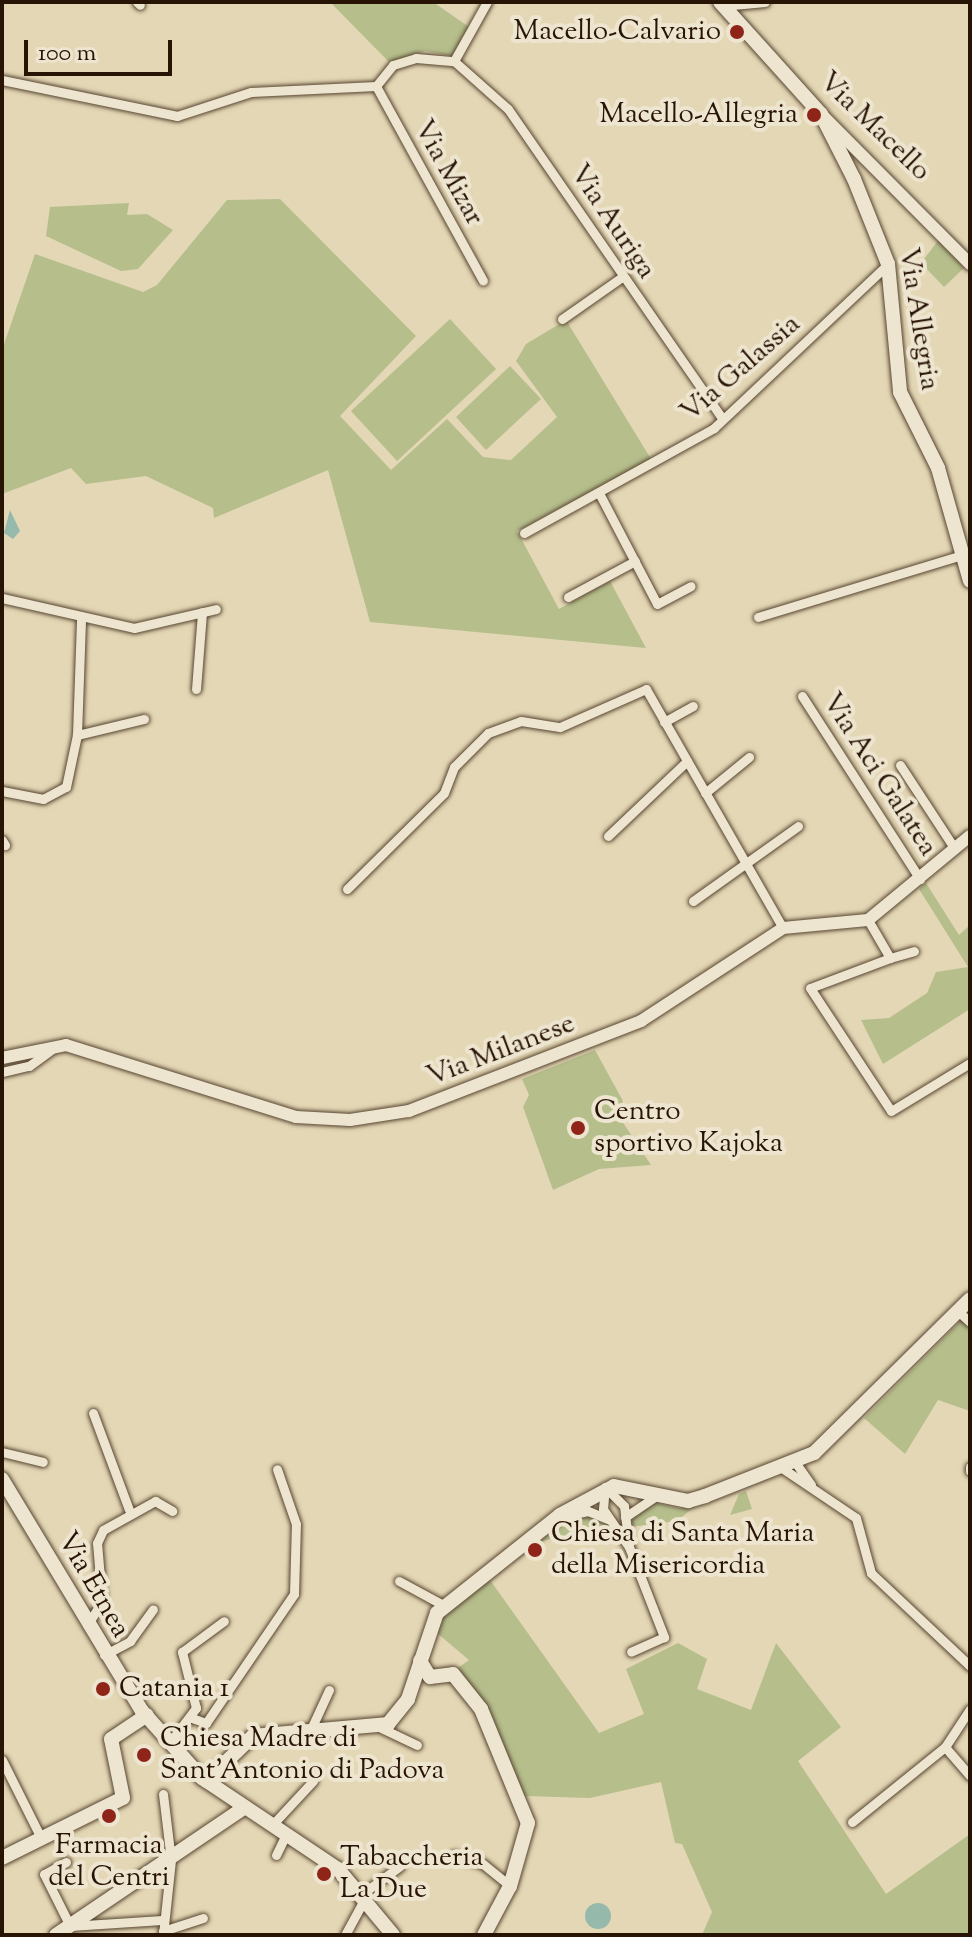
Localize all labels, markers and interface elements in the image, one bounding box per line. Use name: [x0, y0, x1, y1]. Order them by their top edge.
place label: Macello-Calvario: [514, 15, 721, 49]
marker: Macello-Calvario: [728, 23, 746, 41]
scale bar: [28, 24, 176, 74]
text: 100 m: [38, 37, 96, 71]
street label: Via Macello: [811, 66, 937, 188]
place label: Macello-Allegria: [599, 98, 798, 132]
marker: Macello-Allegria: [805, 106, 823, 124]
street label: Via Mizar: [405, 115, 491, 231]
street label: Via Auriga: [562, 158, 662, 286]
street label: Via Allegria: [890, 245, 946, 393]
street label: Via Galassia: [674, 308, 808, 430]
street label: Via Aci Galatea: [814, 687, 944, 863]
street label: Via Milanese: [422, 1007, 580, 1095]
place label: Centro sportivo Kajoka: [594, 1095, 783, 1161]
marker: Centro sportivo Kajoka: [569, 1119, 587, 1137]
place label: Chiesa di Santa Maria della Misericordia: [551, 1517, 814, 1583]
street label: Via Etnea: [49, 1526, 137, 1644]
marker: Chiesa di Santa Maria della Misericordia: [526, 1541, 544, 1559]
place label: Catania 1: [119, 1672, 229, 1706]
marker: Catania 1: [94, 1680, 112, 1698]
place label: Chiesa Madre di Sant'Antonio di Padova: [160, 1722, 444, 1788]
marker: Chiesa Madre di Sant'Antonio di Padova: [135, 1746, 153, 1764]
marker: Farmacia del Centri: [100, 1807, 118, 1825]
place label: Farmacia del Centri: [48, 1829, 170, 1895]
place label: Tabaccheria La Due: [340, 1841, 483, 1907]
marker: Tabaccheria La Due: [315, 1865, 333, 1883]

